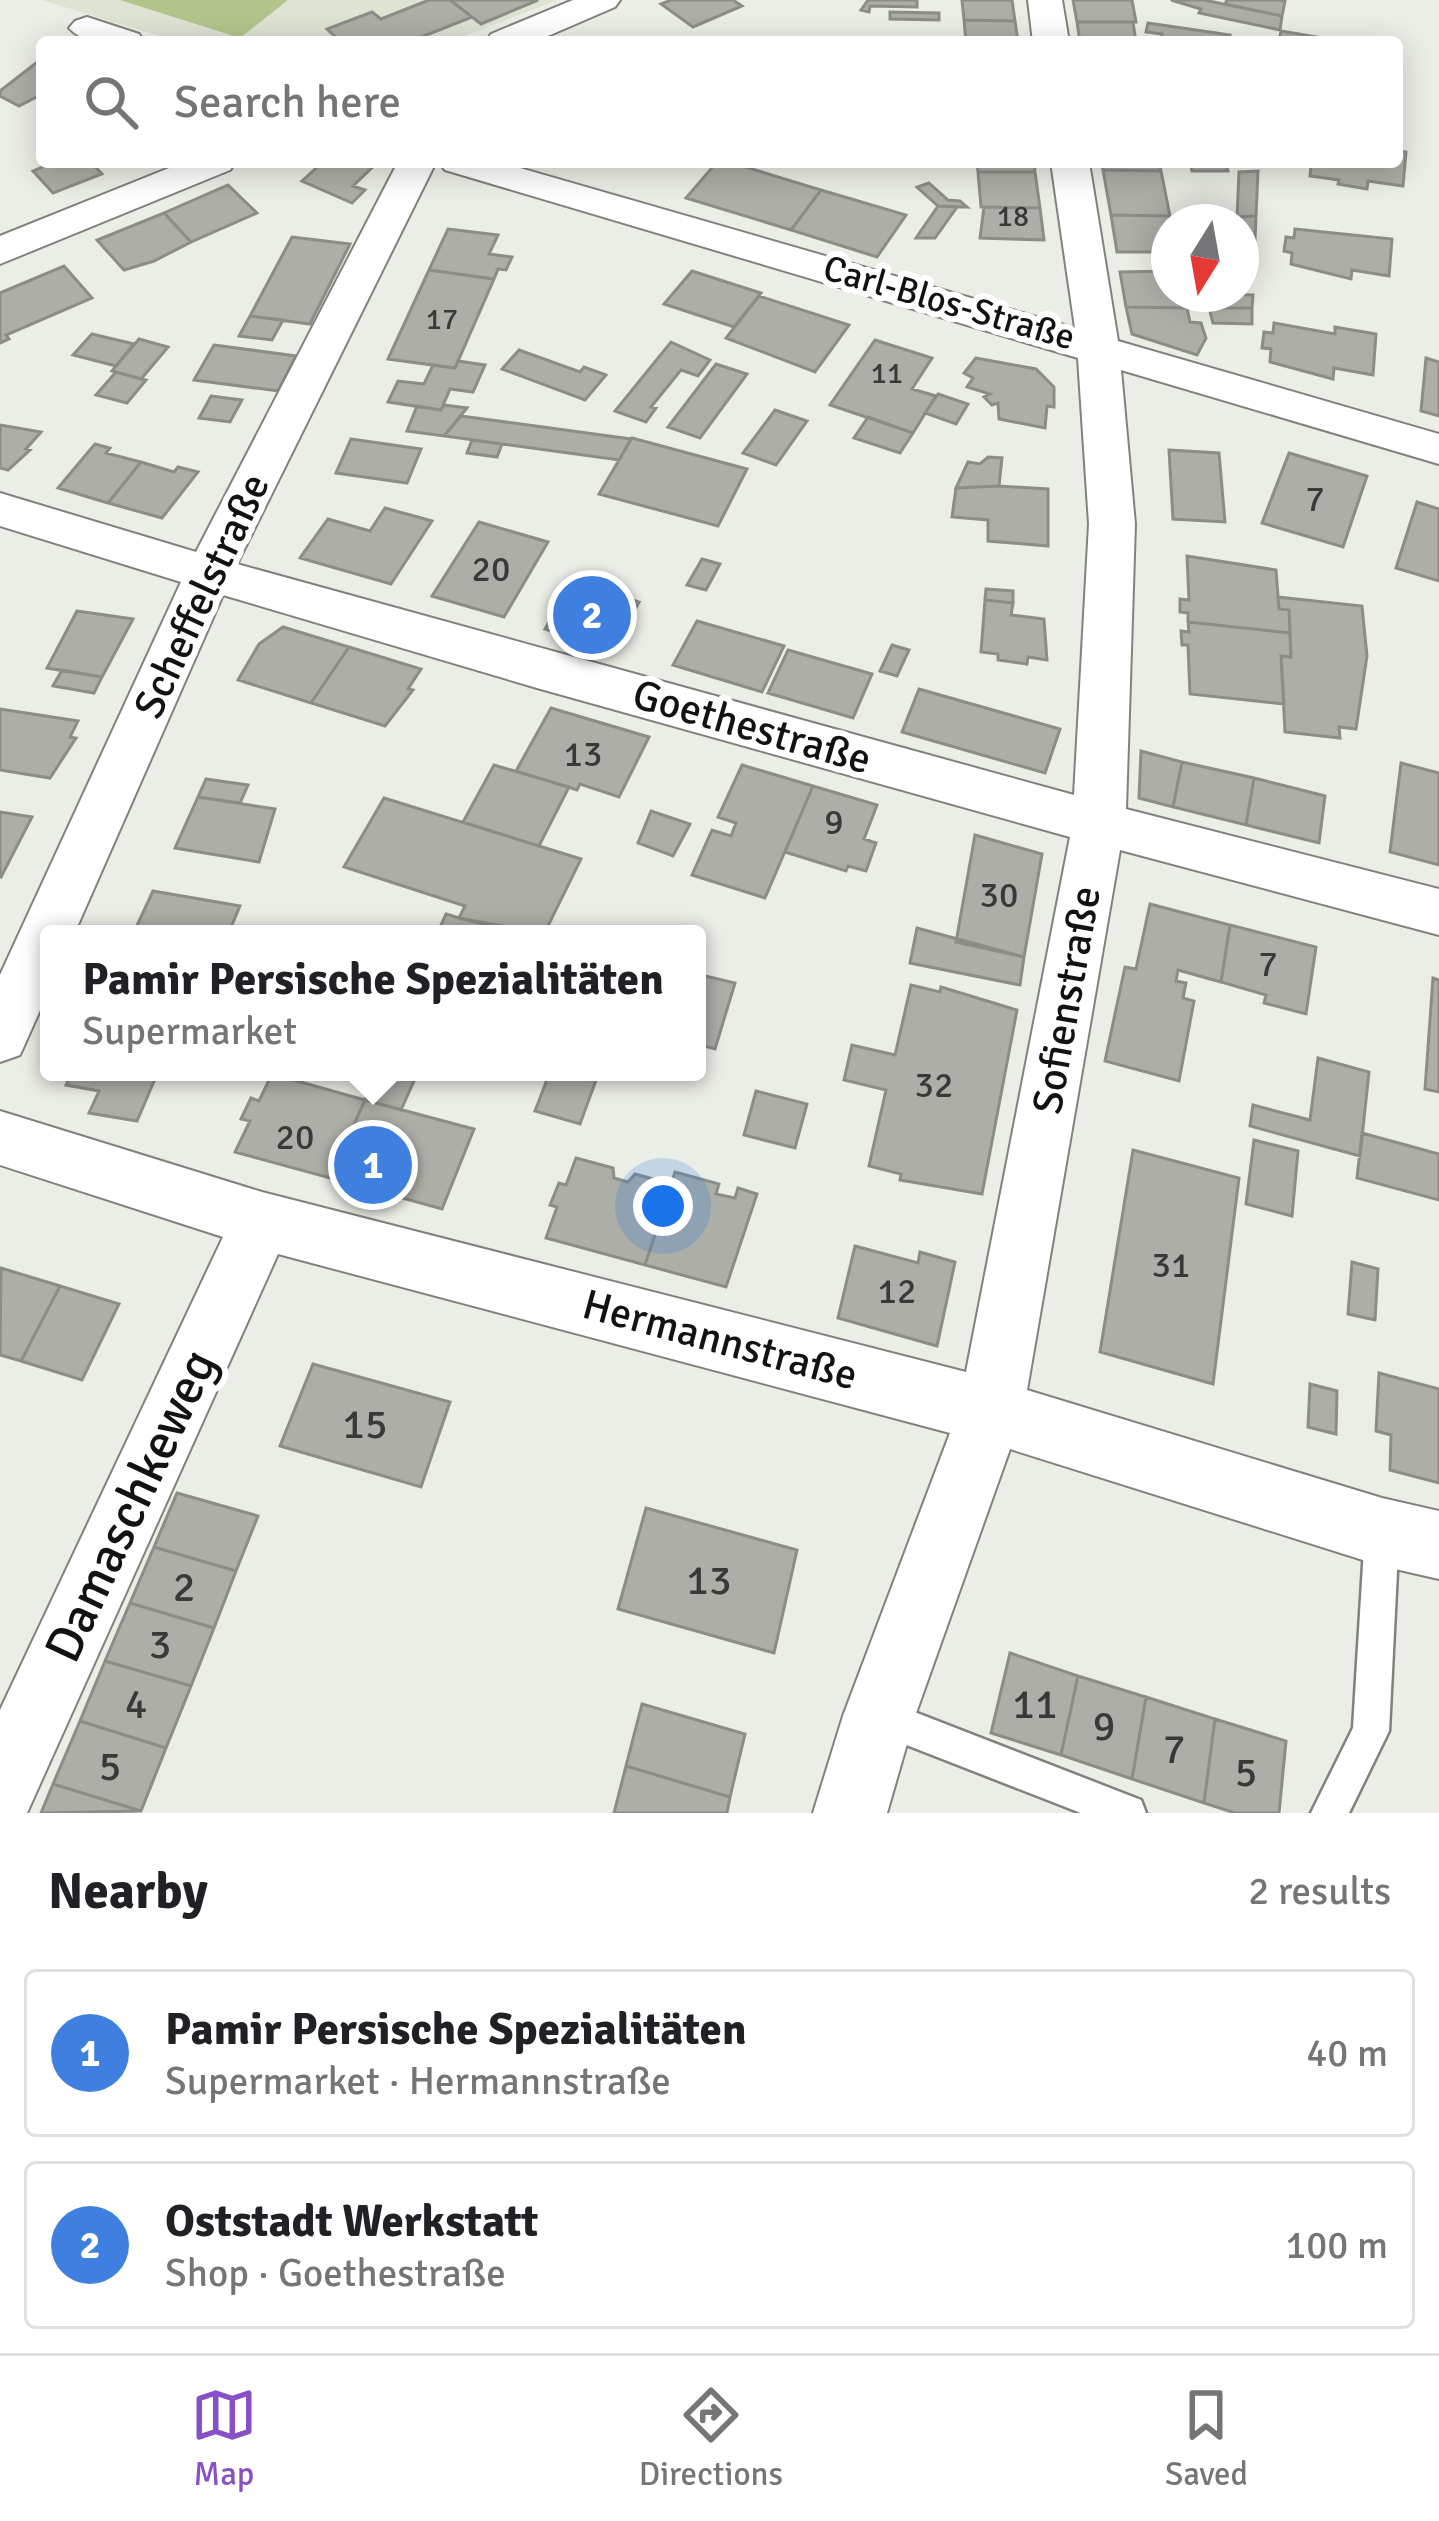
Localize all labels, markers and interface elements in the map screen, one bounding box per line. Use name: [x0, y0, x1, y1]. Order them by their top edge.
search box: [36, 36, 1403, 168]
icon: search: [78, 69, 144, 135]
text: Search here: [174, 75, 401, 130]
house number: 18: [997, 198, 1029, 235]
north arrow: [1151, 204, 1259, 312]
street label: Carl-Blos-Straße: [818, 246, 1080, 360]
house number: 17: [426, 301, 458, 338]
house number: 11: [871, 355, 903, 392]
street label: Scheffelstraße: [123, 466, 281, 726]
house number: 7: [1305, 477, 1325, 522]
house number: 20: [472, 547, 510, 592]
pin: 2: [553, 570, 631, 660]
street label: Goethestraße: [627, 669, 877, 785]
house number: 13: [564, 732, 602, 777]
house number: 9: [824, 800, 844, 845]
house number: 30: [980, 873, 1018, 918]
street label: Sofienstraße: [1022, 882, 1112, 1118]
popup: [40, 925, 706, 1081]
house number: 7: [1258, 942, 1278, 987]
text: Pamir Persische Spezialitäten: [82, 952, 664, 1007]
text: Supermarket: [82, 1007, 297, 1055]
house number: 32: [915, 1063, 953, 1108]
house number: 20: [276, 1115, 314, 1160]
pin: 1: [334, 1120, 412, 1210]
your location: [633, 1176, 693, 1236]
house number: 31: [1152, 1243, 1190, 1288]
house number: 12: [878, 1269, 916, 1314]
street label: Hermannstraße: [577, 1279, 863, 1401]
street label: Damaschkeweg: [31, 1340, 231, 1672]
house number: 15: [342, 1399, 388, 1450]
house number: 13: [686, 1555, 732, 1606]
house number: 2: [173, 1562, 195, 1613]
house number: 3: [149, 1619, 171, 1670]
house number: 4: [125, 1679, 147, 1730]
house number: 11: [1012, 1679, 1058, 1730]
house number: 9: [1093, 1701, 1115, 1752]
house number: 7: [1163, 1724, 1185, 1775]
house number: 5: [99, 1741, 121, 1792]
house number: 5: [1235, 1747, 1257, 1798]
text: Nearby: [48, 1860, 208, 1923]
text: 2 results: [1248, 1867, 1391, 1915]
text: Pamir Persische Spezialitäten: [165, 2002, 747, 2057]
text: 1: [79, 2029, 101, 2077]
text: 40 m: [1306, 2029, 1388, 2077]
text: Supermarket · Hermannstraße: [165, 2057, 671, 2105]
text: Oststadt Werkstatt: [165, 2194, 538, 2249]
text: 2: [79, 2221, 101, 2269]
text: 100 m: [1285, 2221, 1388, 2269]
text: Shop · Goethestraße: [165, 2249, 506, 2297]
tab: Map: [191, 2382, 257, 2495]
tab: Directions: [639, 2382, 783, 2495]
tab: Saved: [1165, 2382, 1248, 2495]

